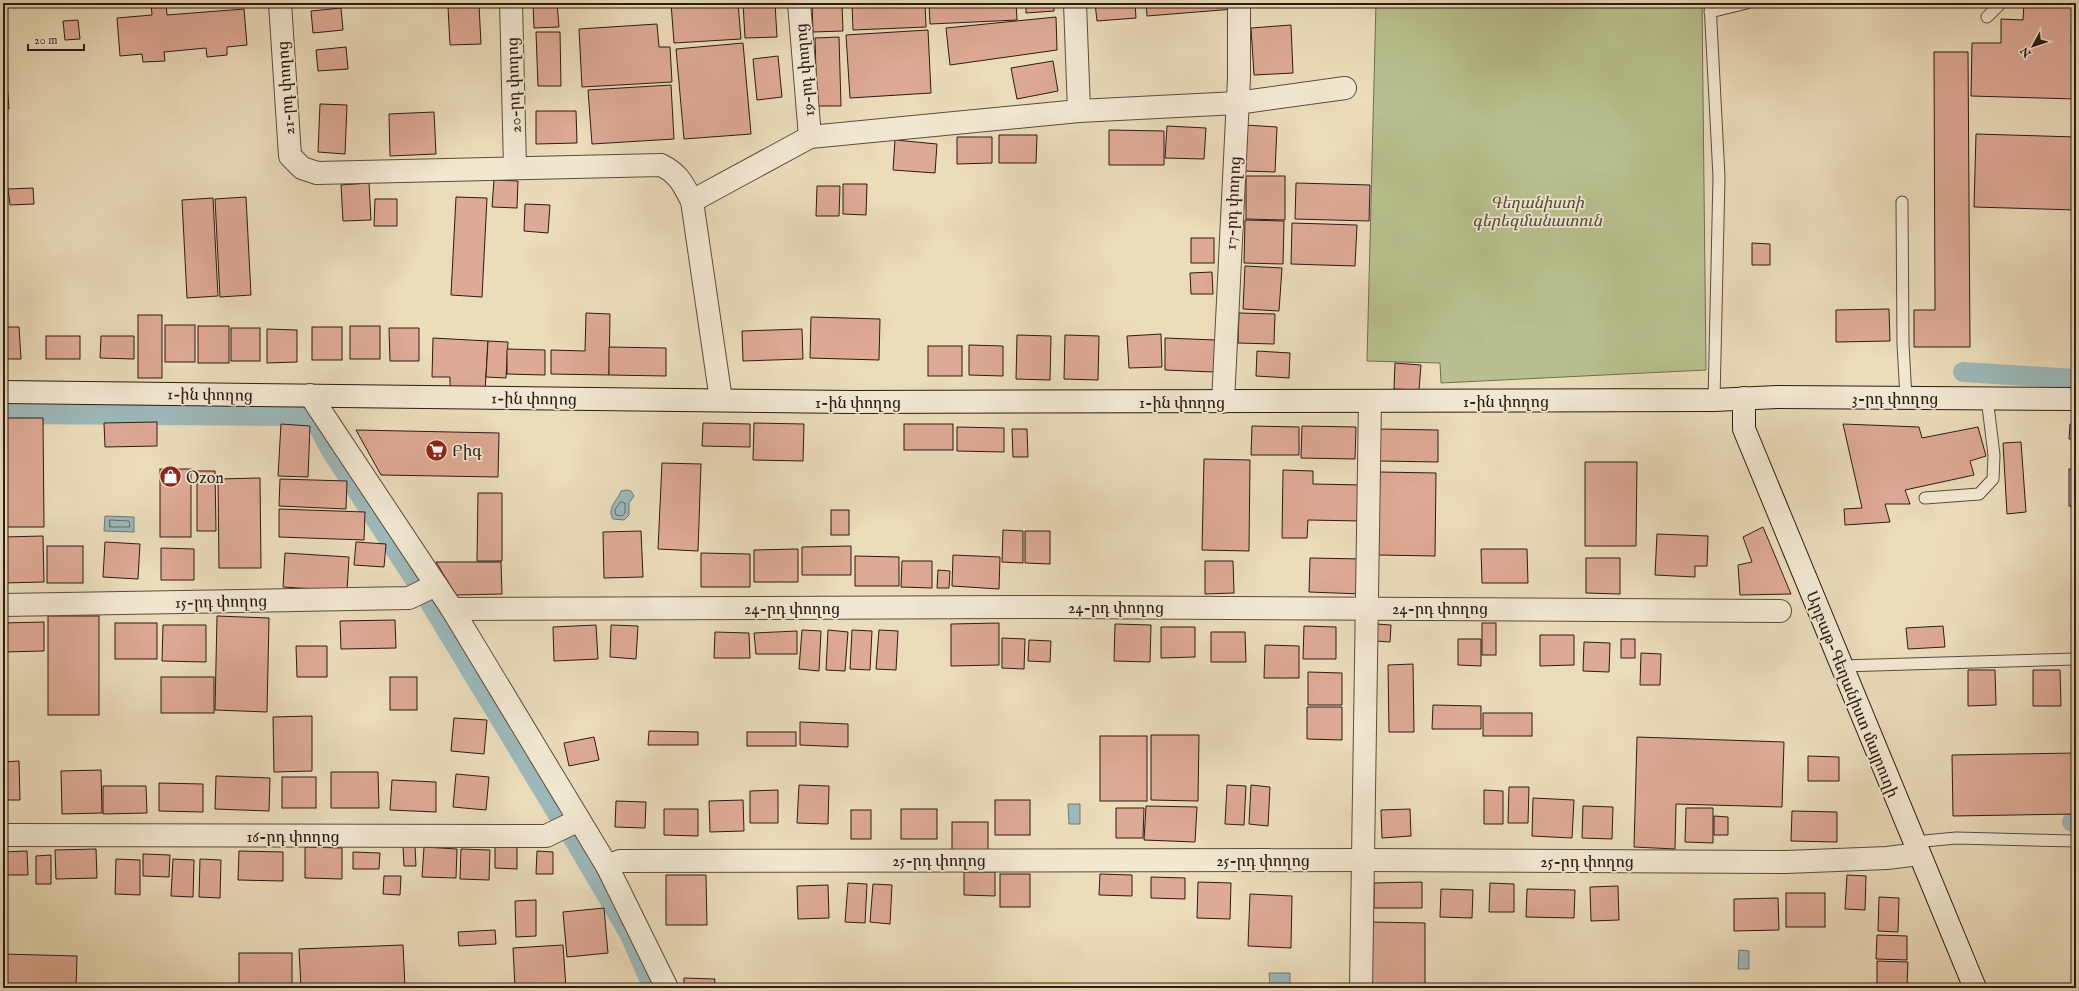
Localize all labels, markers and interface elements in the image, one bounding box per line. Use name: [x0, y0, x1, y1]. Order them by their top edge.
street label: 19-րդ փողոց: [792, 22, 820, 117]
scale bar: [28, 26, 84, 52]
north arrow: [2013, 26, 2053, 66]
text: 20 m: [34, 33, 57, 48]
street label: 20-րդ փողոց: [503, 37, 527, 133]
street label: 21-րդ փողոց: [274, 40, 300, 135]
text: N: [2017, 43, 2035, 61]
street label: 17-րդ փողոց: [1222, 156, 1246, 251]
park label: Գեղանիստի գերեզմանատուն: [1472, 194, 1603, 232]
street label: 1-ին փողոց: [167, 385, 253, 407]
street label: 1-ին փողոց: [491, 389, 577, 411]
street label: 3-րդ փողոց: [1852, 390, 1938, 410]
street label: 1-ին փողոց: [1463, 393, 1549, 413]
street label: 1-ին փողոց: [815, 394, 901, 414]
street label: 1-ին փողոց: [1139, 394, 1225, 414]
supermarket icon: Բիգ: [424, 437, 450, 463]
place label: Բիգ: [452, 442, 482, 462]
shop icon: Ozon: [157, 464, 183, 490]
place label: Ozon: [186, 469, 224, 489]
street label: Արբաթ-Գեղանիստ մայրուղի: [1801, 589, 1902, 801]
street label: 15-րդ փողոց: [175, 592, 267, 614]
street label: 24-րդ փողոց: [1068, 599, 1164, 619]
street label: 24-րդ փողոց: [744, 600, 840, 620]
street label: 24-րդ փողոց: [1392, 600, 1488, 620]
street label: 16-րդ փողոց: [246, 828, 340, 848]
street label: 25-րդ փողոց: [892, 852, 986, 872]
street label: 25-րդ փողոց: [1216, 852, 1310, 872]
street label: 25-րդ փողոց: [1540, 853, 1634, 873]

